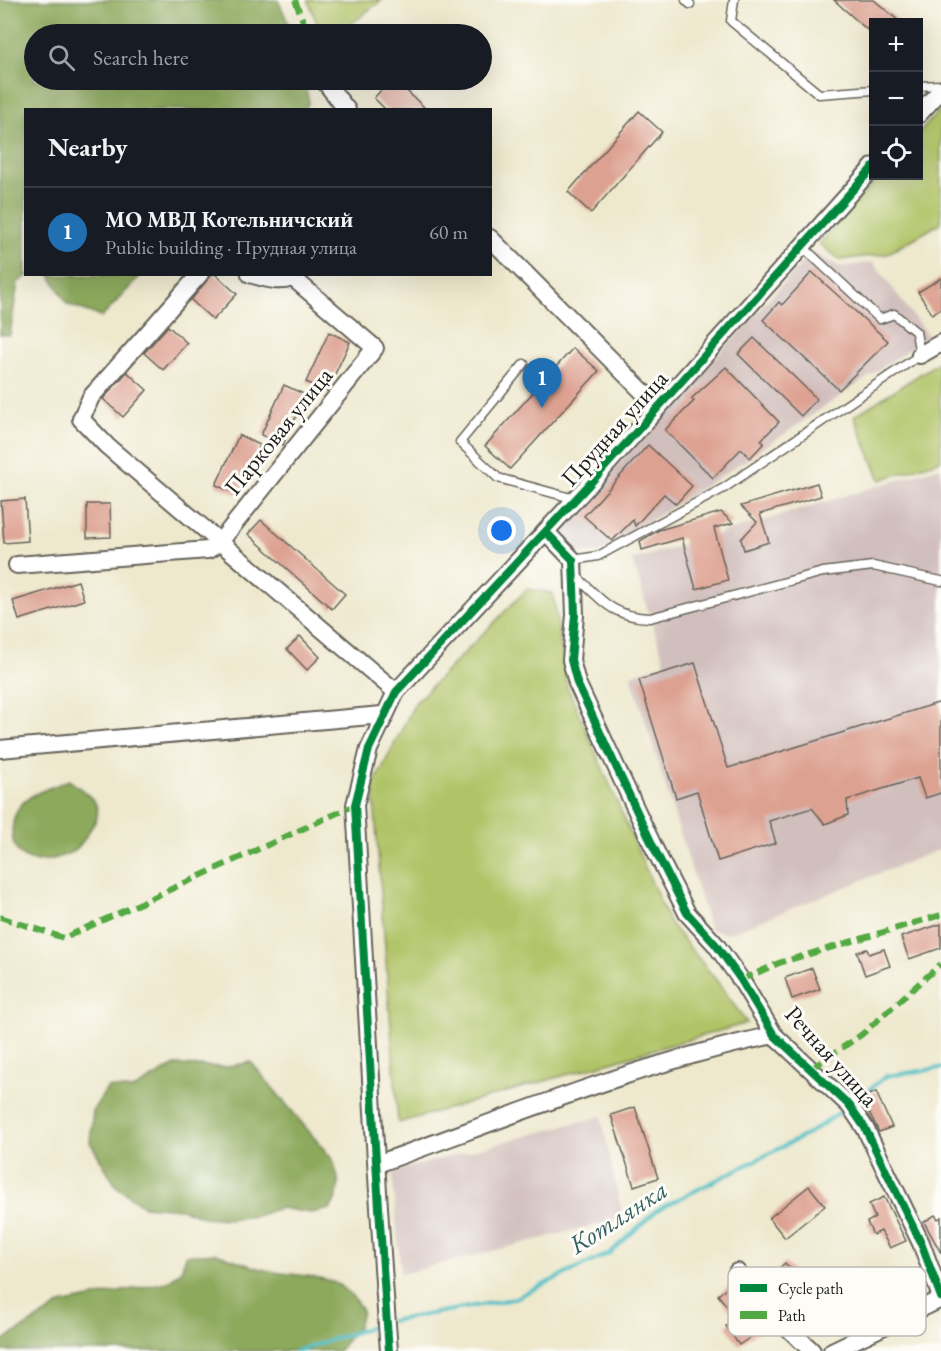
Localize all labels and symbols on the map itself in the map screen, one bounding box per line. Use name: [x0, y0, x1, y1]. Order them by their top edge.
pin: 1: [522, 358, 562, 408]
street label: Парковая улица: [217, 360, 339, 501]
street label: Прудная улица: [554, 363, 675, 493]
your location: [487, 516, 516, 545]
street label: Речная улица: [778, 999, 886, 1113]
water label: Котлянка: [561, 1173, 674, 1262]
legend: [728, 1267, 926, 1336]
text: Cycle path: [778, 1278, 843, 1299]
text: Path: [778, 1305, 806, 1326]

